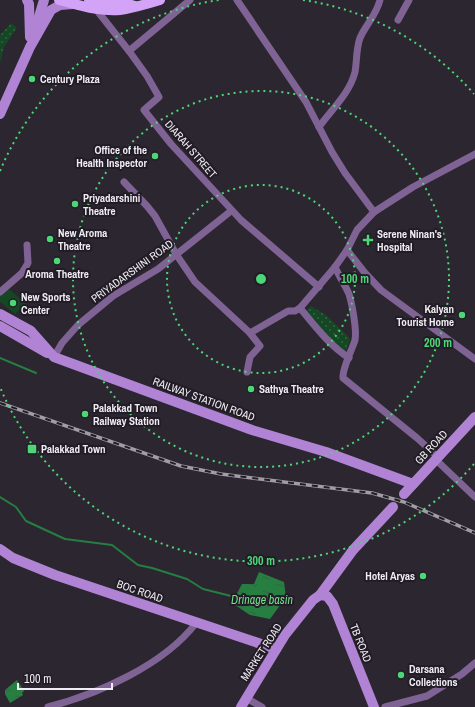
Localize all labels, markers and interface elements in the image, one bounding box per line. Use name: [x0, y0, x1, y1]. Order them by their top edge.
place label: Century Plaza: [40, 72, 100, 86]
marker: Century Plaza: [27, 74, 37, 84]
street label: DIARAH STREET: [162, 117, 220, 181]
place label: Office of the Health Inspector: [76, 143, 147, 170]
marker: Office of the Health Inspector: [150, 151, 160, 161]
place label: Priyadarshini Theatre: [83, 191, 140, 218]
marker: Priyadarshini Theatre: [70, 199, 80, 209]
place label: New Aroma Theatre: [58, 226, 107, 253]
place label: Serene Ninan's Hospital: [377, 227, 442, 254]
marker: New Aroma Theatre: [45, 234, 55, 244]
marker: Serene Ninan's Hospital: [362, 234, 374, 246]
street label: PRIYADARSHINI ROAD: [88, 237, 176, 305]
marker: Aroma Theatre: [52, 256, 62, 266]
place label: Aroma Theatre: [25, 267, 89, 281]
text: 100 m: [341, 271, 369, 287]
centre of rings: [254, 272, 268, 286]
place label: New Sports Center: [21, 290, 71, 317]
marker: New Sports Center: [8, 298, 18, 308]
place label: Kalyan Tourist Home: [397, 302, 454, 329]
marker: Kalyan Tourist Home: [457, 310, 467, 320]
text: 200 m: [424, 335, 452, 351]
street label: RAILWAY STATION ROAD: [151, 374, 257, 424]
place label: Sathya Theatre: [259, 382, 324, 396]
marker: Sathya Theatre: [246, 384, 256, 394]
place label: Palakkad Town Railway Station: [93, 401, 160, 428]
marker: Palakkad Town Railway Station: [80, 409, 90, 419]
street label: GB ROAD: [412, 427, 450, 467]
place label: Palakkad Town: [41, 442, 106, 456]
marker: Palakkad Town: [26, 443, 38, 455]
text: 300 m: [247, 553, 275, 569]
place label: Hotel Aryas: [365, 569, 415, 583]
marker: Hotel Aryas: [418, 571, 428, 581]
street label: BOC ROAD: [115, 577, 165, 605]
water label: Drinage basin: [231, 592, 293, 608]
street label: MARKET ROAD: [237, 621, 285, 683]
street label: TB ROAD: [347, 622, 375, 664]
place label: Darsana Collections: [409, 662, 458, 689]
scale bar: [18, 665, 112, 691]
marker: Darsana Collections: [396, 670, 406, 680]
text: 100 m: [24, 671, 51, 687]

